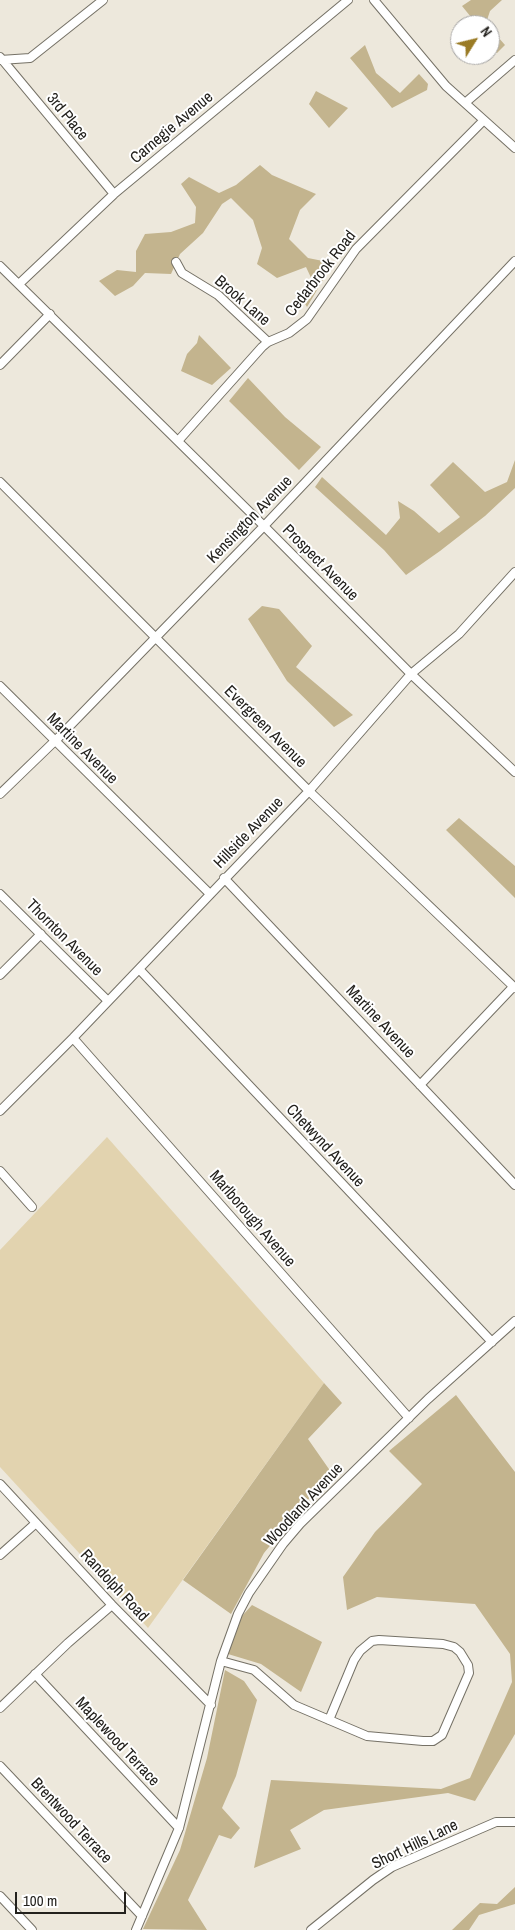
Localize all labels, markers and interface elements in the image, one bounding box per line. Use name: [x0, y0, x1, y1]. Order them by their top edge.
north arrow: [450, 15, 500, 65]
text: N: [477, 23, 496, 40]
street label: Carnegie Avenue: [127, 88, 217, 168]
street label: 3rd Place: [42, 89, 92, 145]
street label: Cedarbrook Road: [282, 227, 360, 321]
street label: Brook Lane: [210, 272, 274, 330]
street label: Kensington Avenue: [203, 472, 297, 568]
street label: Prospect Avenue: [278, 521, 362, 605]
street label: Evergreen Avenue: [220, 682, 310, 772]
street label: Martine Avenue: [43, 710, 121, 788]
street label: Hillside Avenue: [210, 793, 288, 873]
street label: Thornton Avenue: [22, 896, 106, 980]
street label: Martine Avenue: [341, 982, 419, 1062]
street label: Chetwynd Avenue: [282, 1101, 368, 1191]
street label: Marlborough Avenue: [205, 1167, 299, 1271]
street label: Woodland Avenue: [261, 1459, 347, 1551]
street label: Randolph Road: [76, 1546, 152, 1626]
street label: Maplewood Terrace: [71, 1694, 163, 1790]
street label: Brentwood Terrace: [26, 1774, 116, 1868]
street label: Short Hills Lane: [369, 1816, 461, 1874]
scale bar: [18, 1882, 129, 1914]
text: 100 m: [23, 1890, 57, 1911]

